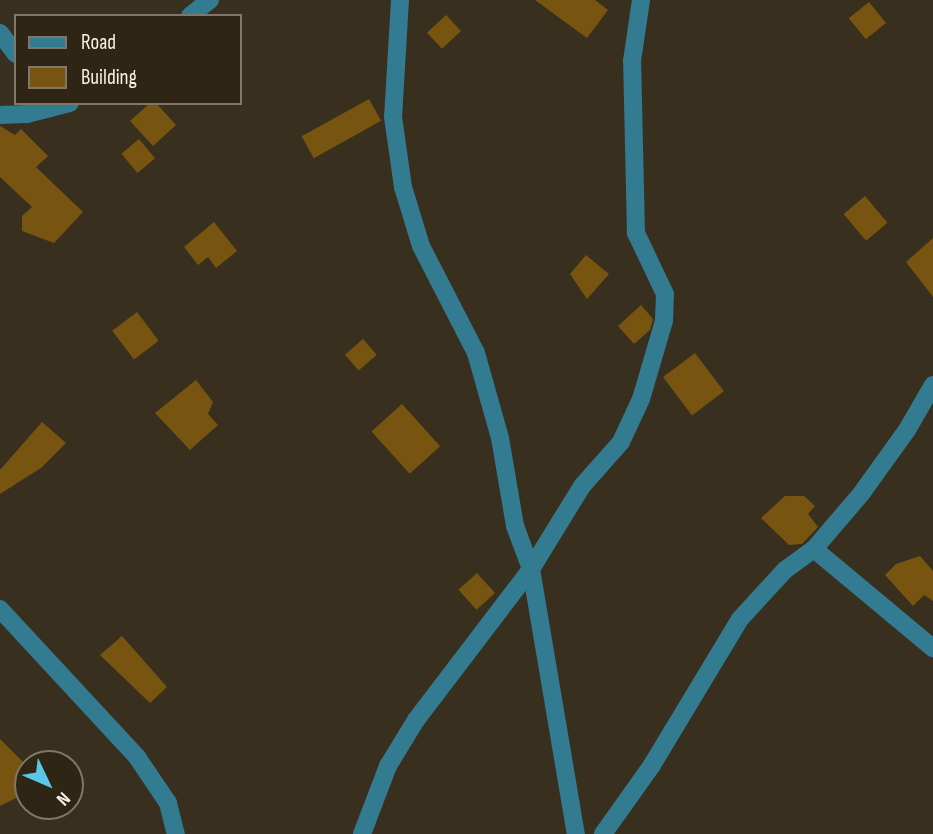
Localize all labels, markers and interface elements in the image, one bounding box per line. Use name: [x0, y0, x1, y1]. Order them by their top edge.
legend: [14, 14, 242, 105]
text: Road: [81, 30, 116, 55]
text: Building: [81, 65, 137, 90]
north arrow: [14, 750, 84, 820]
text: N: [51, 787, 75, 810]

